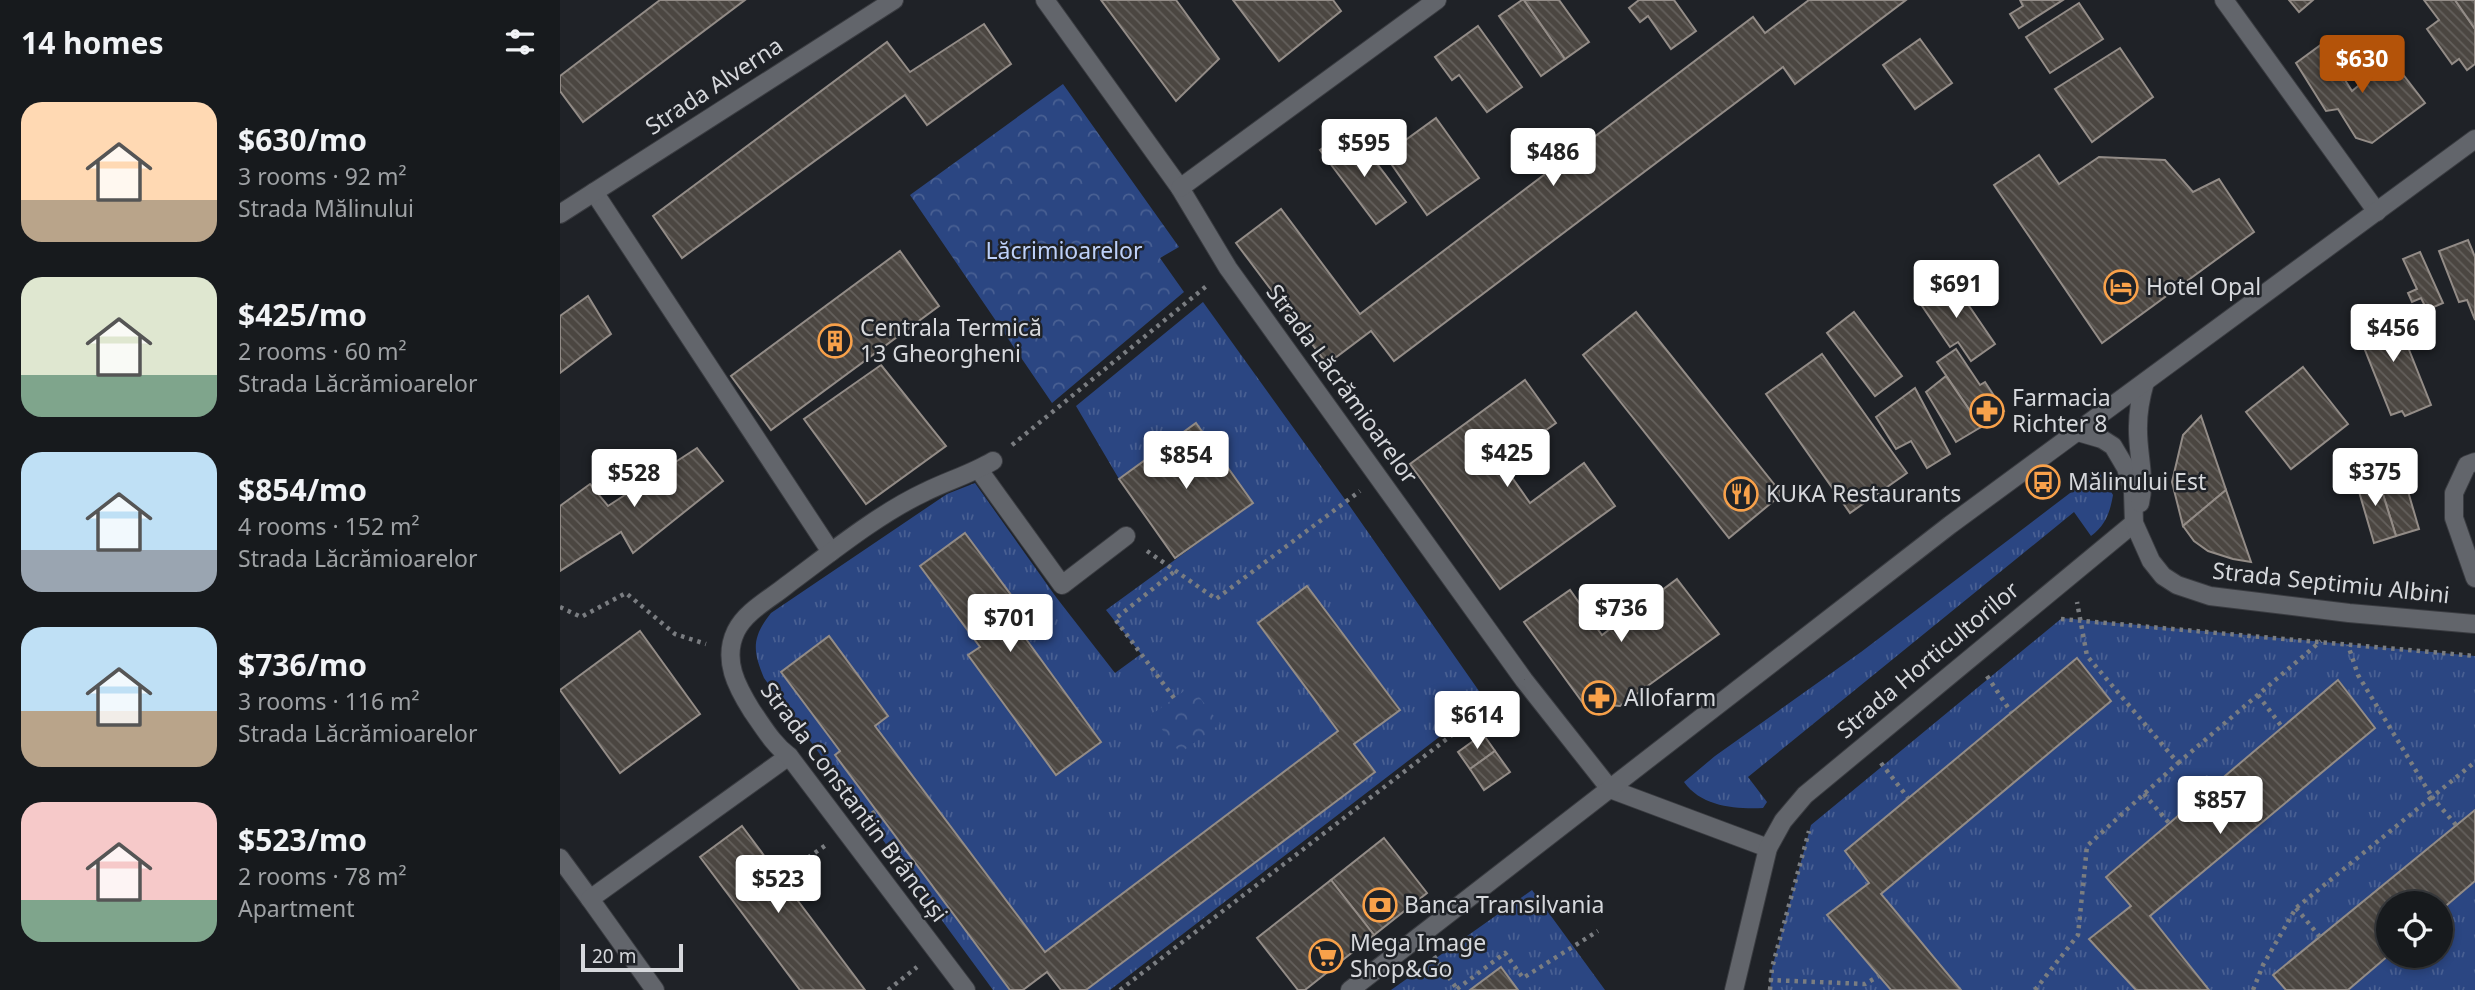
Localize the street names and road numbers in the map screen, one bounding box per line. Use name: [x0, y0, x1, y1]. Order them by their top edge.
street label: Strada Alverna: [639, 29, 788, 142]
street label: Strada Lăcrămioarelor: [1259, 277, 1426, 490]
street label: Strada Septimiu Albini: [2211, 554, 2451, 610]
street label: Strada Horticultorilor: [1829, 573, 2026, 745]
street label: Strada Constantin Brâncuși: [754, 675, 956, 928]

